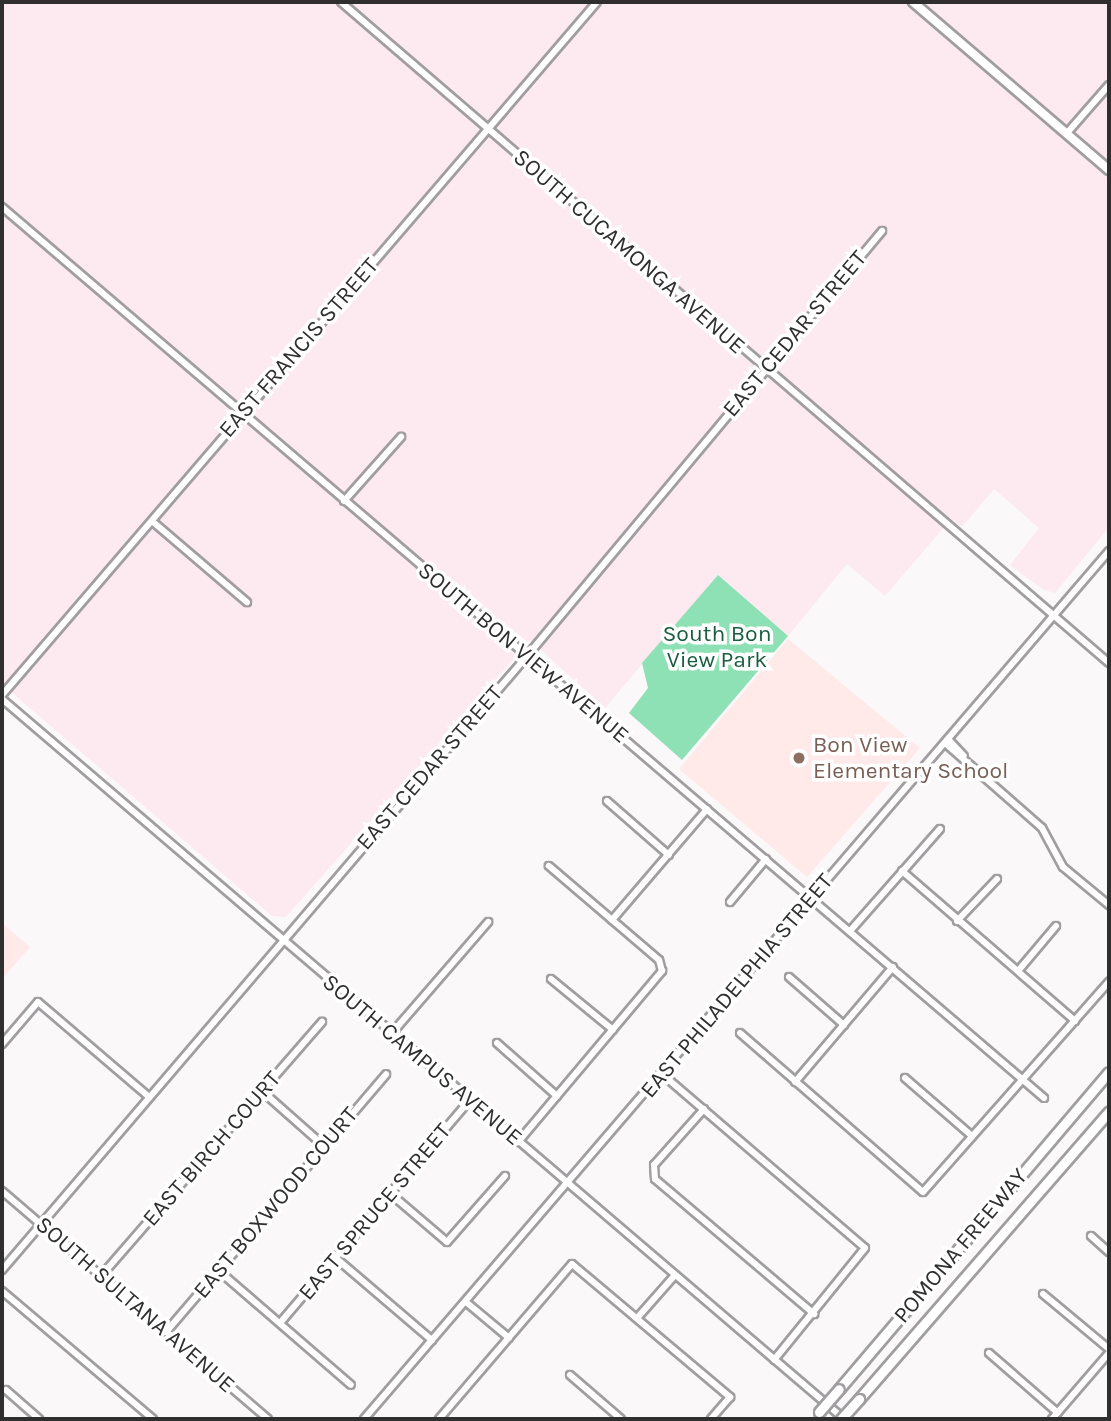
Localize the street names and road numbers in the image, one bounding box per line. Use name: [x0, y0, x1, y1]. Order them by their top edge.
street label: SOUTH CUCAMONGA AVENUE: [507, 144, 751, 360]
street label: EAST CEDAR STREET: [717, 245, 873, 423]
street label: EAST FRANCIS STREET: [214, 253, 384, 443]
street label: SOUTH BON VIEW AVENUE: [412, 557, 634, 749]
street label: EAST CEDAR STREET: [351, 680, 509, 856]
street label: EAST PHILADELPHIA STREET: [635, 868, 839, 1104]
street label: SOUTH CAMPUS AVENUE: [317, 968, 527, 1152]
street label: EAST BIRCH COURT: [137, 1066, 287, 1232]
street label: EAST BOXWOOD COURT: [188, 1102, 364, 1304]
street label: EAST SPRUCE STREET: [293, 1118, 457, 1306]
street label: POMONA FREEWAY: [888, 1163, 1034, 1329]
street label: SOUTH SULTANA AVENUE: [30, 1211, 240, 1399]

